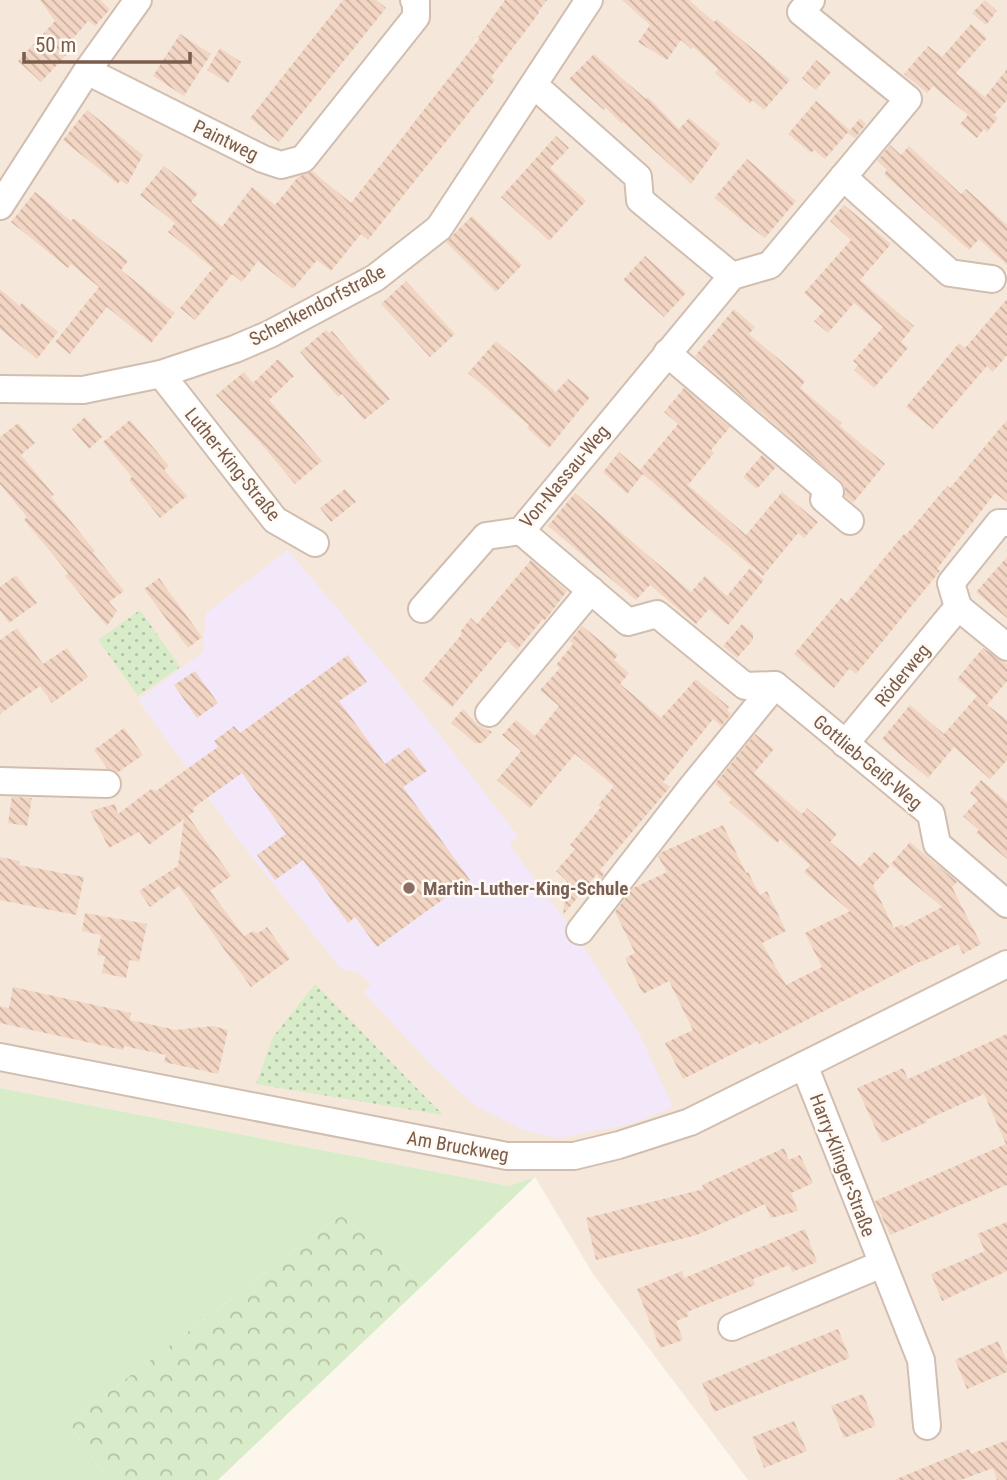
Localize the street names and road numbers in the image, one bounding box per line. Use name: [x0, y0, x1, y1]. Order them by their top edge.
street label: Paintweg: [190, 115, 262, 166]
street label: Schenkendorfstraße: [245, 260, 389, 351]
street label: Luther-King-Straße: [180, 403, 285, 526]
street label: Von-Nassau-Weg: [515, 420, 614, 532]
street label: Röderweg: [870, 639, 935, 712]
street label: Gottlieb-Geiß-Weg: [808, 710, 927, 815]
street label: Harry-Klinger-Straße: [805, 1091, 880, 1240]
street label: Am Bruckweg: [405, 1126, 511, 1167]

